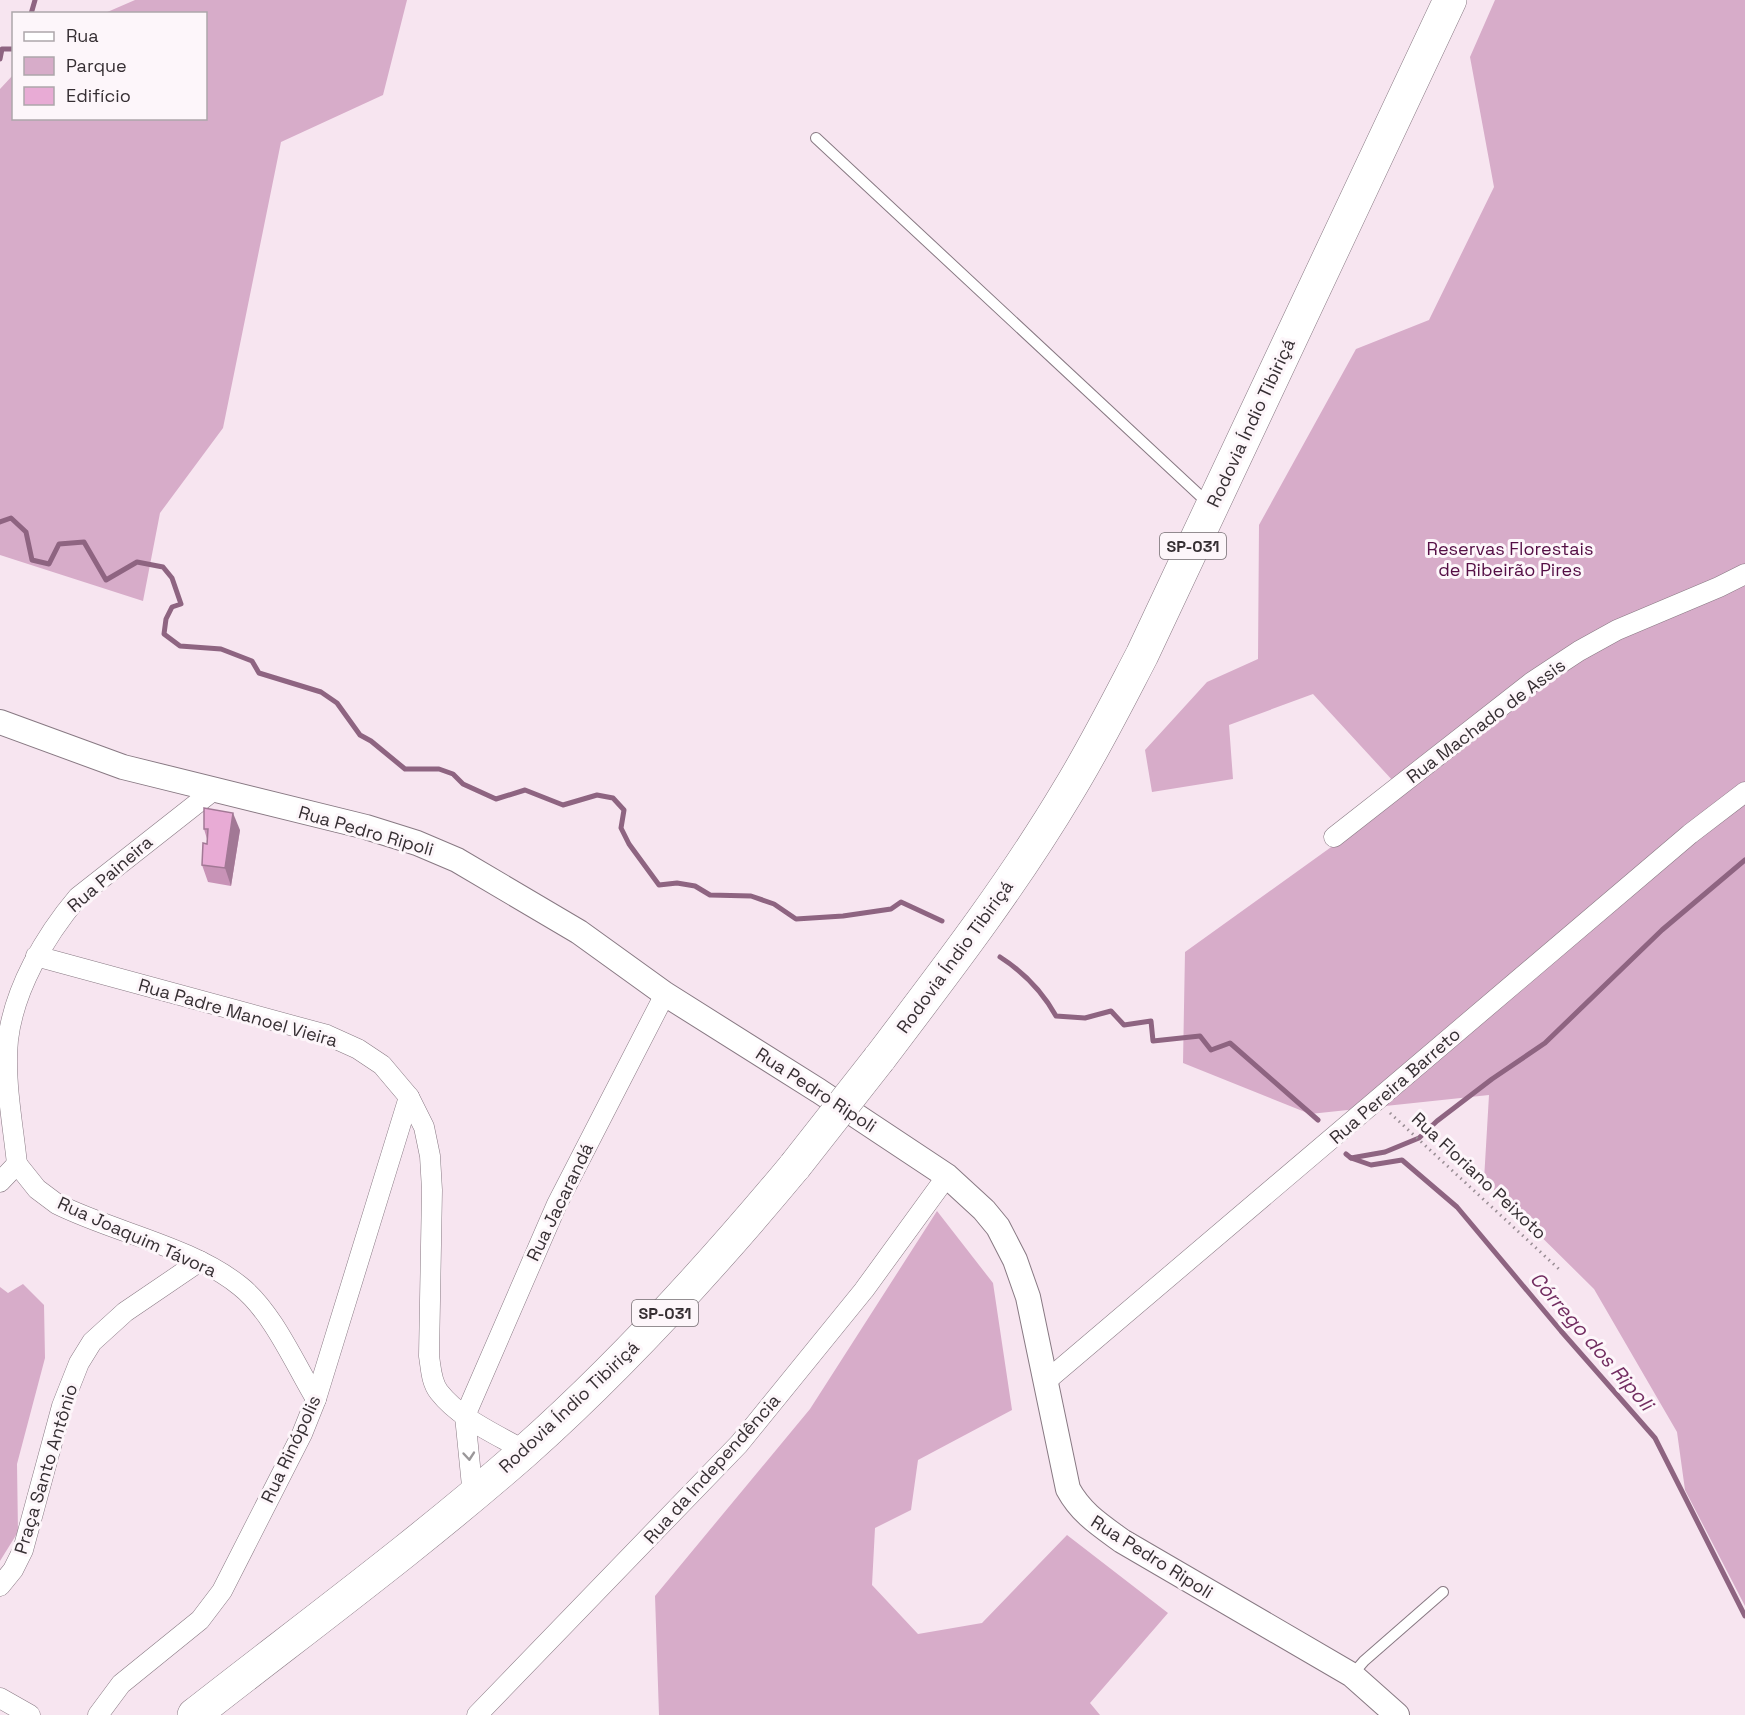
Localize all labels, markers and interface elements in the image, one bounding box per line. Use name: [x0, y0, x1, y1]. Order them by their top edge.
legend: [12, 12, 207, 120]
text: Rua: [66, 24, 99, 47]
text: Parque: [66, 54, 127, 77]
text: Edifício: [66, 84, 131, 107]
street label: Rodovia Índio Tibiriçá: [1201, 335, 1300, 511]
road number: SP-031: [1160, 533, 1226, 559]
park label: Reservas Florestais de Ribeirão Pires: [1427, 537, 1593, 581]
street label: Rua Machado de Assis: [1402, 653, 1570, 788]
street label: Rua Pedro Ripoli: [296, 800, 436, 861]
street label: Rua Paineira: [62, 830, 157, 917]
street label: Rodovia Índio Tibiriçá: [891, 876, 1018, 1038]
street label: Rua Padre Manoel Vieira: [136, 973, 341, 1052]
street label: Rua Pereira Barreto: [1324, 1022, 1465, 1149]
street label: Rua Pedro Ripoli: [751, 1042, 881, 1137]
street label: Rua Floriano Peixoto: [1407, 1107, 1552, 1244]
street label: Rua Jacarandá: [521, 1139, 598, 1265]
street label: Rua Joaquim Távora: [54, 1191, 220, 1282]
water label: Córrego dos Ripoli: [1525, 1266, 1661, 1417]
road number: SP-031: [632, 1300, 698, 1326]
street label: Rodovia Índio Tibiriçá: [494, 1336, 644, 1478]
street label: Praça Santo Antônio: [9, 1381, 82, 1557]
street label: Rua da Independência: [638, 1389, 785, 1548]
street label: Rua Rinópolis: [256, 1391, 326, 1506]
one-way arrow: [462, 1451, 475, 1461]
street label: Rua Pedro Ripoli: [1087, 1510, 1218, 1603]

